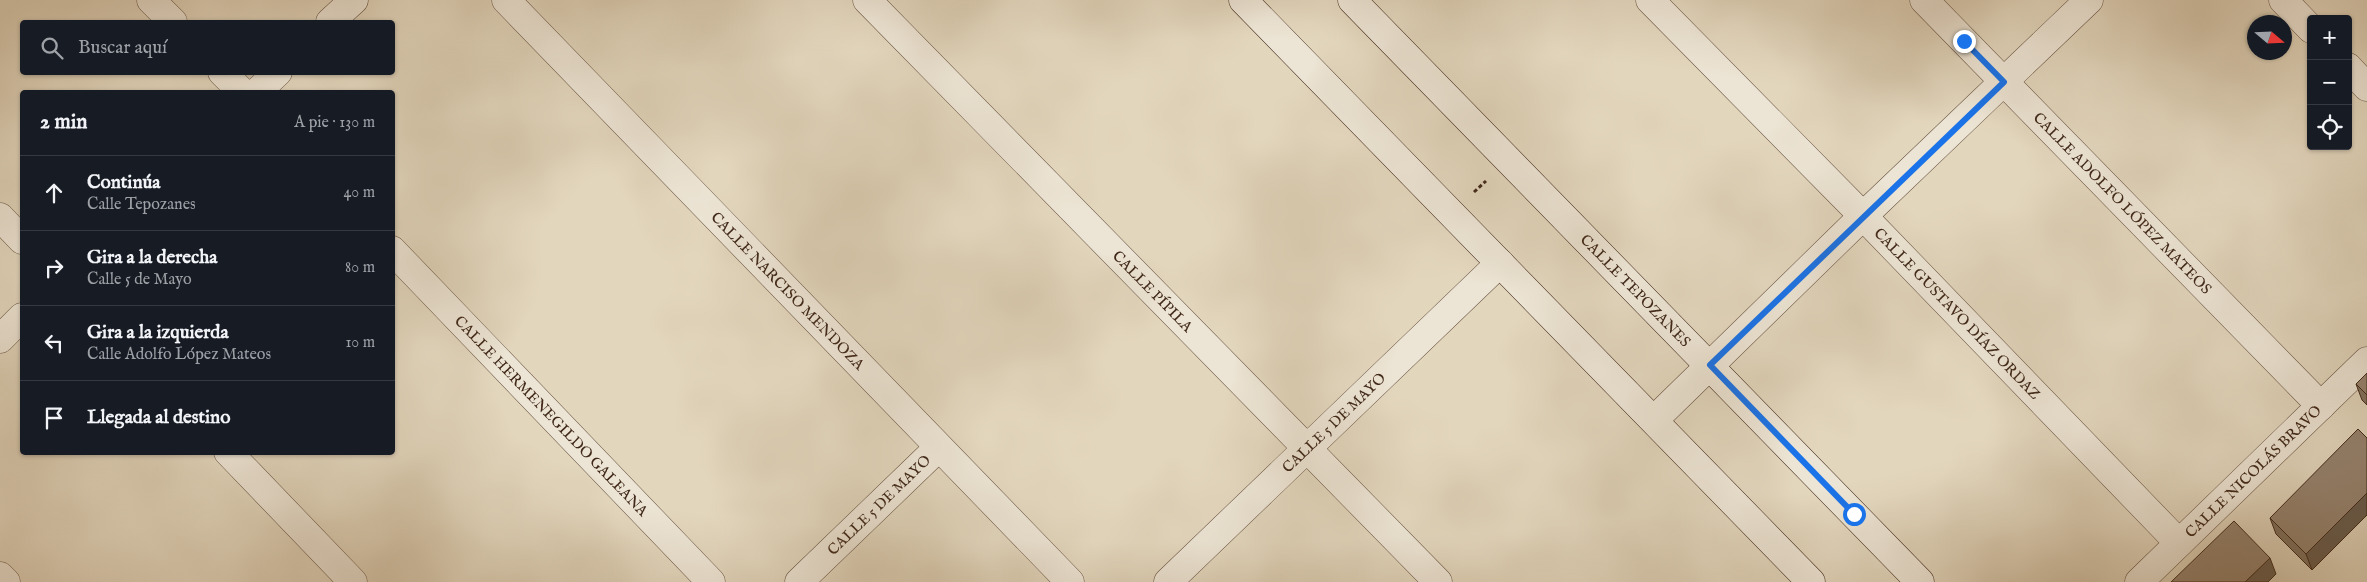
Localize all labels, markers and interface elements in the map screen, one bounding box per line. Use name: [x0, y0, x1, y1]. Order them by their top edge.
north arrow: [2247, 15, 2292, 60]
map controls: [2307, 15, 2352, 150]
button: +: [2307, 15, 2352, 60]
search box: [20, 20, 395, 75]
route end: [1953, 30, 1976, 53]
icon: search: [38, 34, 66, 62]
text: Buscar aquí: [78, 36, 167, 60]
button: −: [2307, 60, 2352, 105]
button: locate: [2307, 105, 2352, 150]
street label: CALLE ADOLFO LÓPEZ MATEOS: [2029, 108, 2215, 298]
text: 2 min: [40, 109, 87, 136]
text: A pie · 130 m: [294, 113, 375, 133]
text: Continúa: [87, 171, 161, 195]
icon: ahead: [40, 179, 68, 207]
text: 40 m: [343, 183, 375, 203]
text: Calle Tepozanes: [87, 195, 196, 215]
street label: CALLE NARCISO MENDOZA: [707, 208, 869, 375]
street label: CALLE GUSTAVO DÍAZ ORDAZ: [1870, 224, 2045, 404]
street label: CALLE TEPOZANES: [1576, 231, 1694, 351]
text: Gira a la derecha: [87, 246, 217, 270]
street label: CALLE PÍPILA: [1108, 247, 1197, 337]
icon: right: [40, 254, 68, 282]
text: 80 m: [345, 258, 375, 278]
text: Calle 5 de Mayo: [87, 270, 192, 290]
street label: CALLE HERMENEGILDO GALEANA: [450, 312, 652, 521]
text: Gira a la izquierda: [87, 321, 229, 345]
icon: left: [40, 329, 68, 357]
text: 10 m: [345, 333, 375, 353]
text: Calle Adolfo López Mateos: [87, 345, 271, 365]
street label: CALLE 5 DE MAYO: [1278, 369, 1390, 477]
street label: CALLE NICOLÁS BRAVO: [2181, 401, 2326, 542]
icon: arrive: [40, 404, 68, 432]
text: Llegada al destino: [87, 406, 230, 430]
street label: CALLE 5 DE MAYO: [823, 451, 935, 560]
route start: [1843, 503, 1866, 526]

